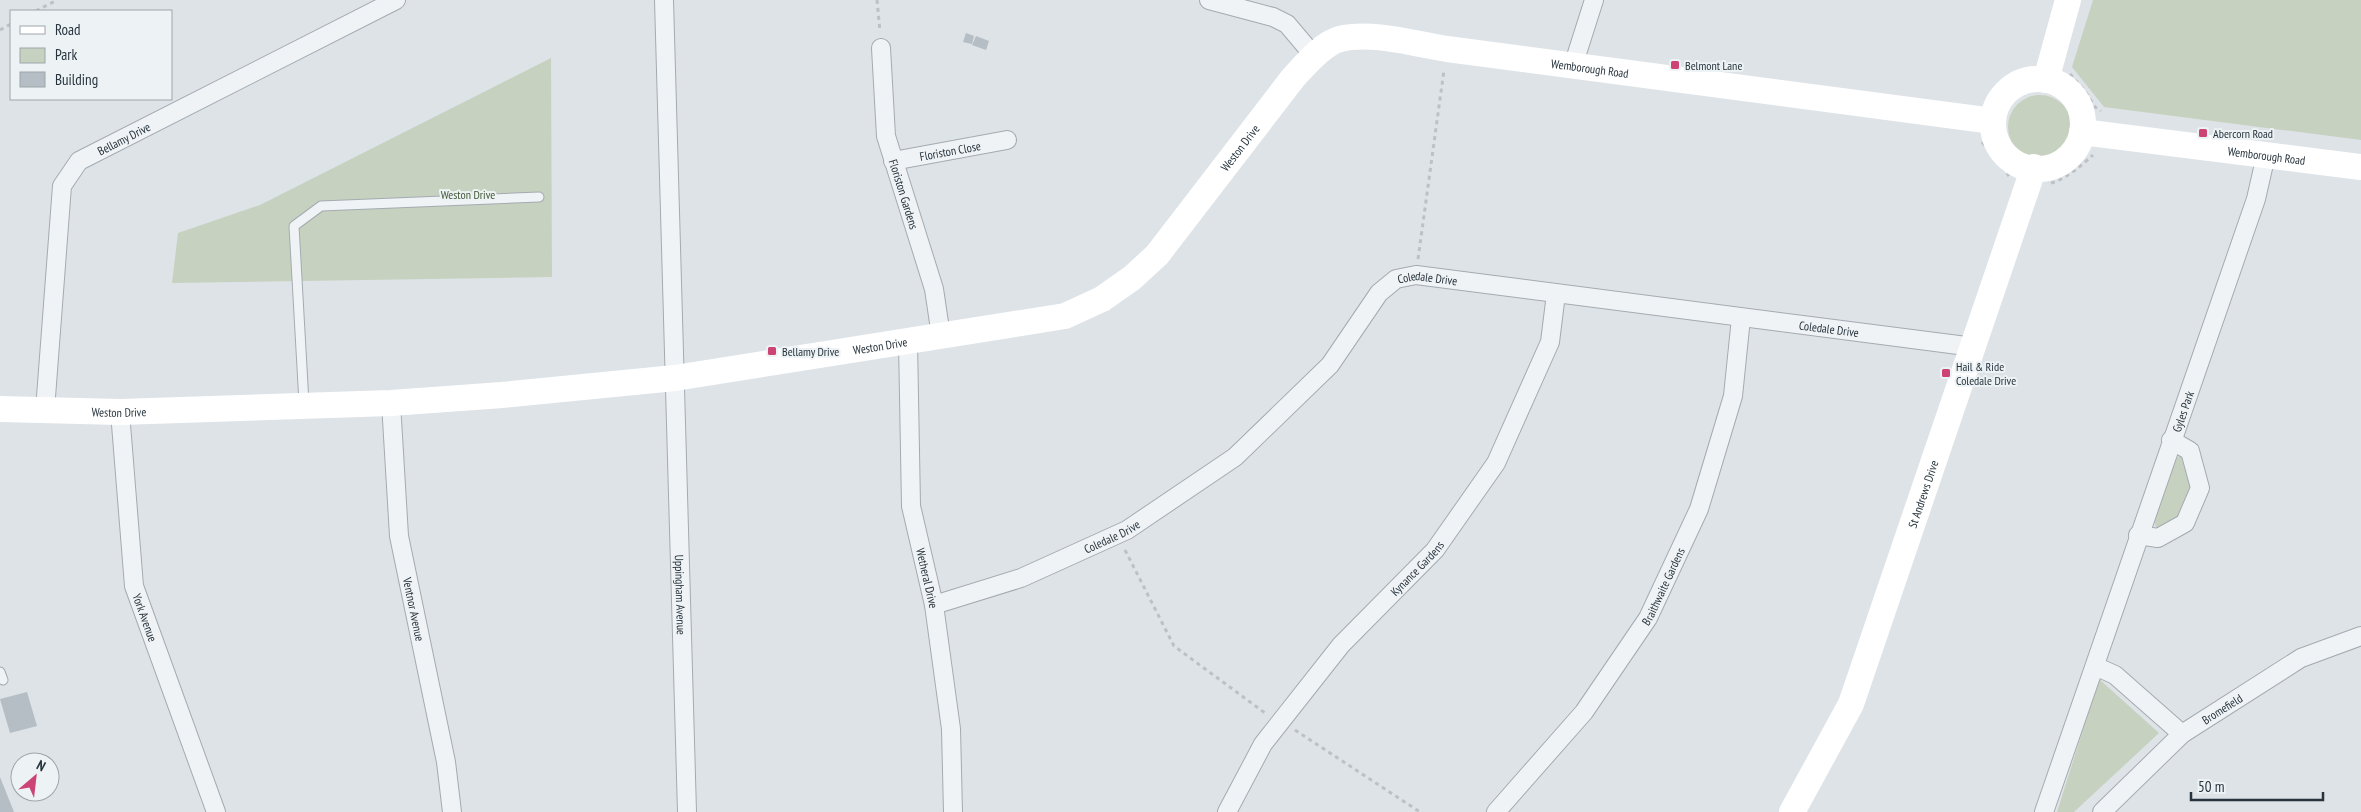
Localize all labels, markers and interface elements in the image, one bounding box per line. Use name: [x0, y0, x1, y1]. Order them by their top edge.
legend: [10, 10, 172, 100]
text: Road: [55, 20, 81, 39]
text: Park: [55, 45, 77, 64]
street label: Wemborough Road: [1550, 55, 1630, 80]
place label: Belmont Lane: [1685, 58, 1742, 73]
marker: Belmont Lane: [1669, 59, 1681, 71]
text: Building: [55, 70, 98, 89]
street label: Bellamy Drive: [95, 119, 153, 158]
street label: Weston Drive: [1217, 121, 1262, 174]
place label: Abercorn Road: [2213, 126, 2273, 141]
marker: Abercorn Road: [2197, 127, 2209, 139]
street label: Floriston Close: [918, 138, 982, 163]
street label: Wemborough Road: [2227, 143, 2306, 167]
street label: Floriston Gardens: [886, 157, 922, 231]
park label: Weston Drive: [441, 187, 495, 202]
street label: Coledale Drive: [1396, 267, 1458, 288]
street label: Coledale Drive: [1798, 317, 1860, 340]
street label: Weston Drive: [852, 334, 908, 357]
place label: Bellamy Drive: [782, 344, 839, 359]
marker: Bellamy Drive: [766, 345, 778, 357]
place label: Hail & Ride Coledale Drive: [1956, 359, 2016, 388]
marker: Hail & Ride Coledale Drive: [1940, 367, 1952, 379]
street label: Gyles Park: [2169, 388, 2197, 434]
street label: Weston Drive: [91, 404, 147, 420]
street label: St Andrews Drive: [1904, 458, 1941, 530]
street label: Coledale Drive: [1081, 516, 1143, 556]
street label: Kynance Gardens: [1387, 538, 1447, 599]
street label: Braithwaite Gardens: [1638, 545, 1687, 628]
street label: Wetheral Drive: [913, 546, 942, 609]
street label: Uppingham Avenue: [672, 554, 689, 635]
street label: Ventnor Avenue: [400, 575, 428, 643]
street label: York Avenue: [130, 591, 161, 644]
street label: Bromefield: [2199, 690, 2245, 727]
north arrow: [10, 752, 60, 802]
text: N: [34, 756, 49, 775]
scale bar: [2191, 770, 2324, 802]
text: 50 m: [2198, 777, 2224, 796]

